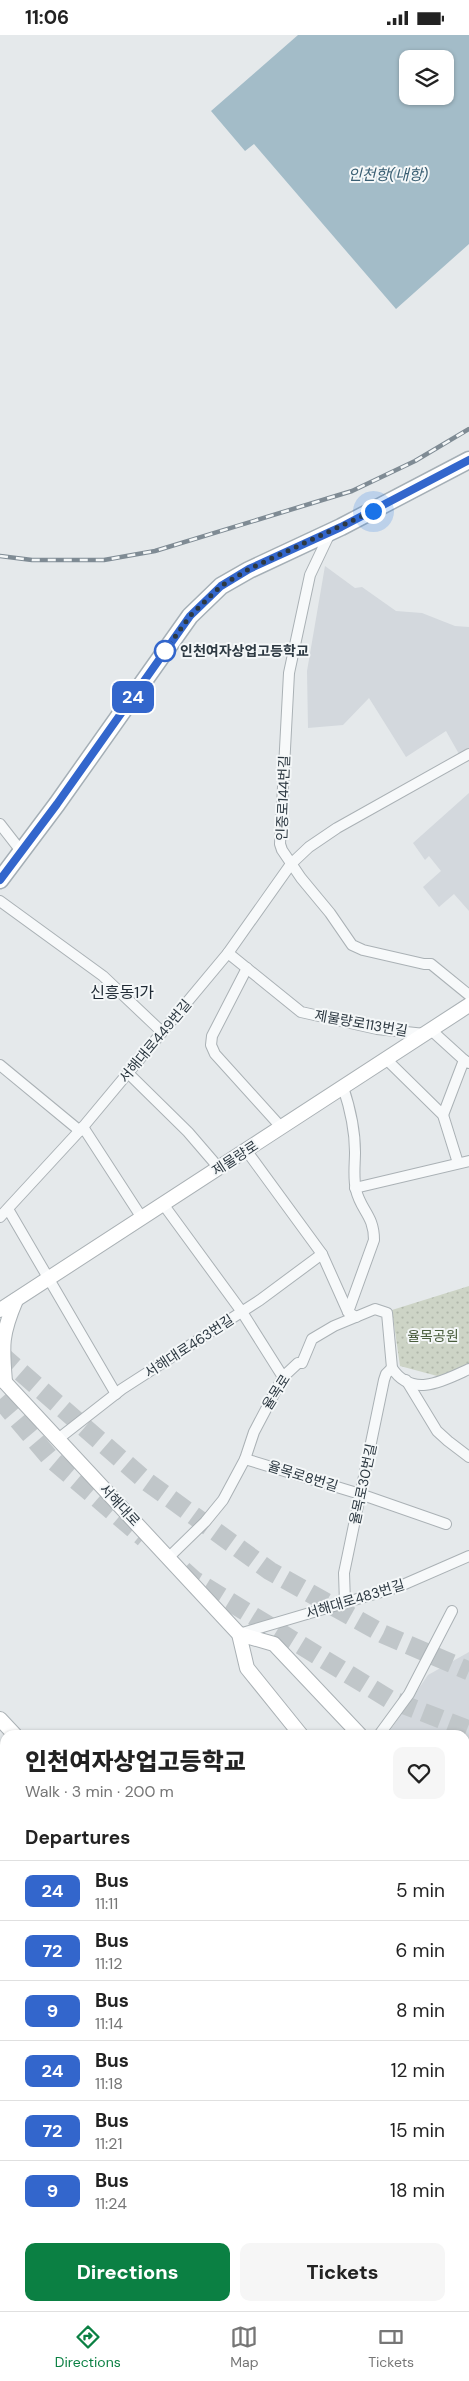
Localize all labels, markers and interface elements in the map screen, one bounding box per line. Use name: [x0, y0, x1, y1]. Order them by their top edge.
text: 11:06: [25, 5, 69, 30]
map controls: [399, 50, 454, 105]
button: layers: [399, 50, 454, 105]
water label: 인천항(내항): [348, 165, 428, 185]
your location: [361, 499, 386, 524]
marker: 인천여자상업고등학교: [154, 640, 176, 662]
place label: 인천여자상업고등학교: [180, 642, 309, 660]
line badge: 24: [110, 681, 156, 713]
text: 24: [122, 685, 144, 709]
street label: 인중로144번길: [273, 755, 293, 841]
district label: 신흥동1가: [90, 982, 154, 1003]
street label: 서해대로449번길: [115, 996, 195, 1086]
street label: 제물량로113번길: [313, 1006, 409, 1040]
street label: 제물량로: [208, 1136, 262, 1180]
street label: 서해대로463번길: [141, 1310, 237, 1382]
park label: 율목공원: [407, 1327, 459, 1345]
street label: 율목로: [258, 1371, 294, 1413]
street label: 율목로30번길: [346, 1442, 380, 1526]
street label: 율목로8번길: [266, 1457, 340, 1495]
street label: 서해대로: [96, 1480, 144, 1530]
street label: 서해대로483번길: [303, 1575, 407, 1623]
text: 인천여자상업고등학교: [25, 1746, 246, 1777]
button: heart: [393, 1747, 445, 1799]
text: Walk · 3 min · 200 m: [25, 1781, 174, 1802]
text: Departures: [25, 1825, 130, 1850]
text: Bus: [95, 1868, 129, 1893]
text: 5 min: [396, 1878, 445, 1903]
text: 24: [42, 1879, 63, 1903]
text: 11:11: [95, 1893, 118, 1914]
text: Bus: [95, 1928, 129, 1953]
text: 6 min: [396, 1938, 445, 1963]
text: 72: [43, 1939, 62, 1963]
text: 11:12: [95, 1953, 122, 1974]
text: Bus: [95, 1988, 129, 2013]
text: 8 min: [396, 1998, 445, 2023]
text: 9: [47, 1999, 58, 2023]
text: 11:14: [95, 2013, 123, 2034]
text: Bus: [95, 2048, 129, 2073]
text: 12 min: [391, 2058, 445, 2083]
text: 24: [42, 2059, 63, 2083]
text: 11:18: [95, 2073, 123, 2094]
text: Bus: [95, 2108, 129, 2133]
text: 15 min: [390, 2118, 445, 2143]
text: 72: [43, 2119, 62, 2143]
text: 11:21: [95, 2133, 122, 2154]
text: Bus: [95, 2168, 129, 2193]
text: 18 min: [390, 2178, 445, 2203]
text: 9: [47, 2179, 58, 2203]
text: 11:24: [95, 2193, 127, 2214]
button: Directions: [25, 2243, 230, 2301]
button: Tickets: [240, 2243, 445, 2301]
tab: Directions: [55, 2323, 121, 2371]
tab: Map: [230, 2323, 259, 2371]
tab: Tickets: [368, 2323, 414, 2371]

